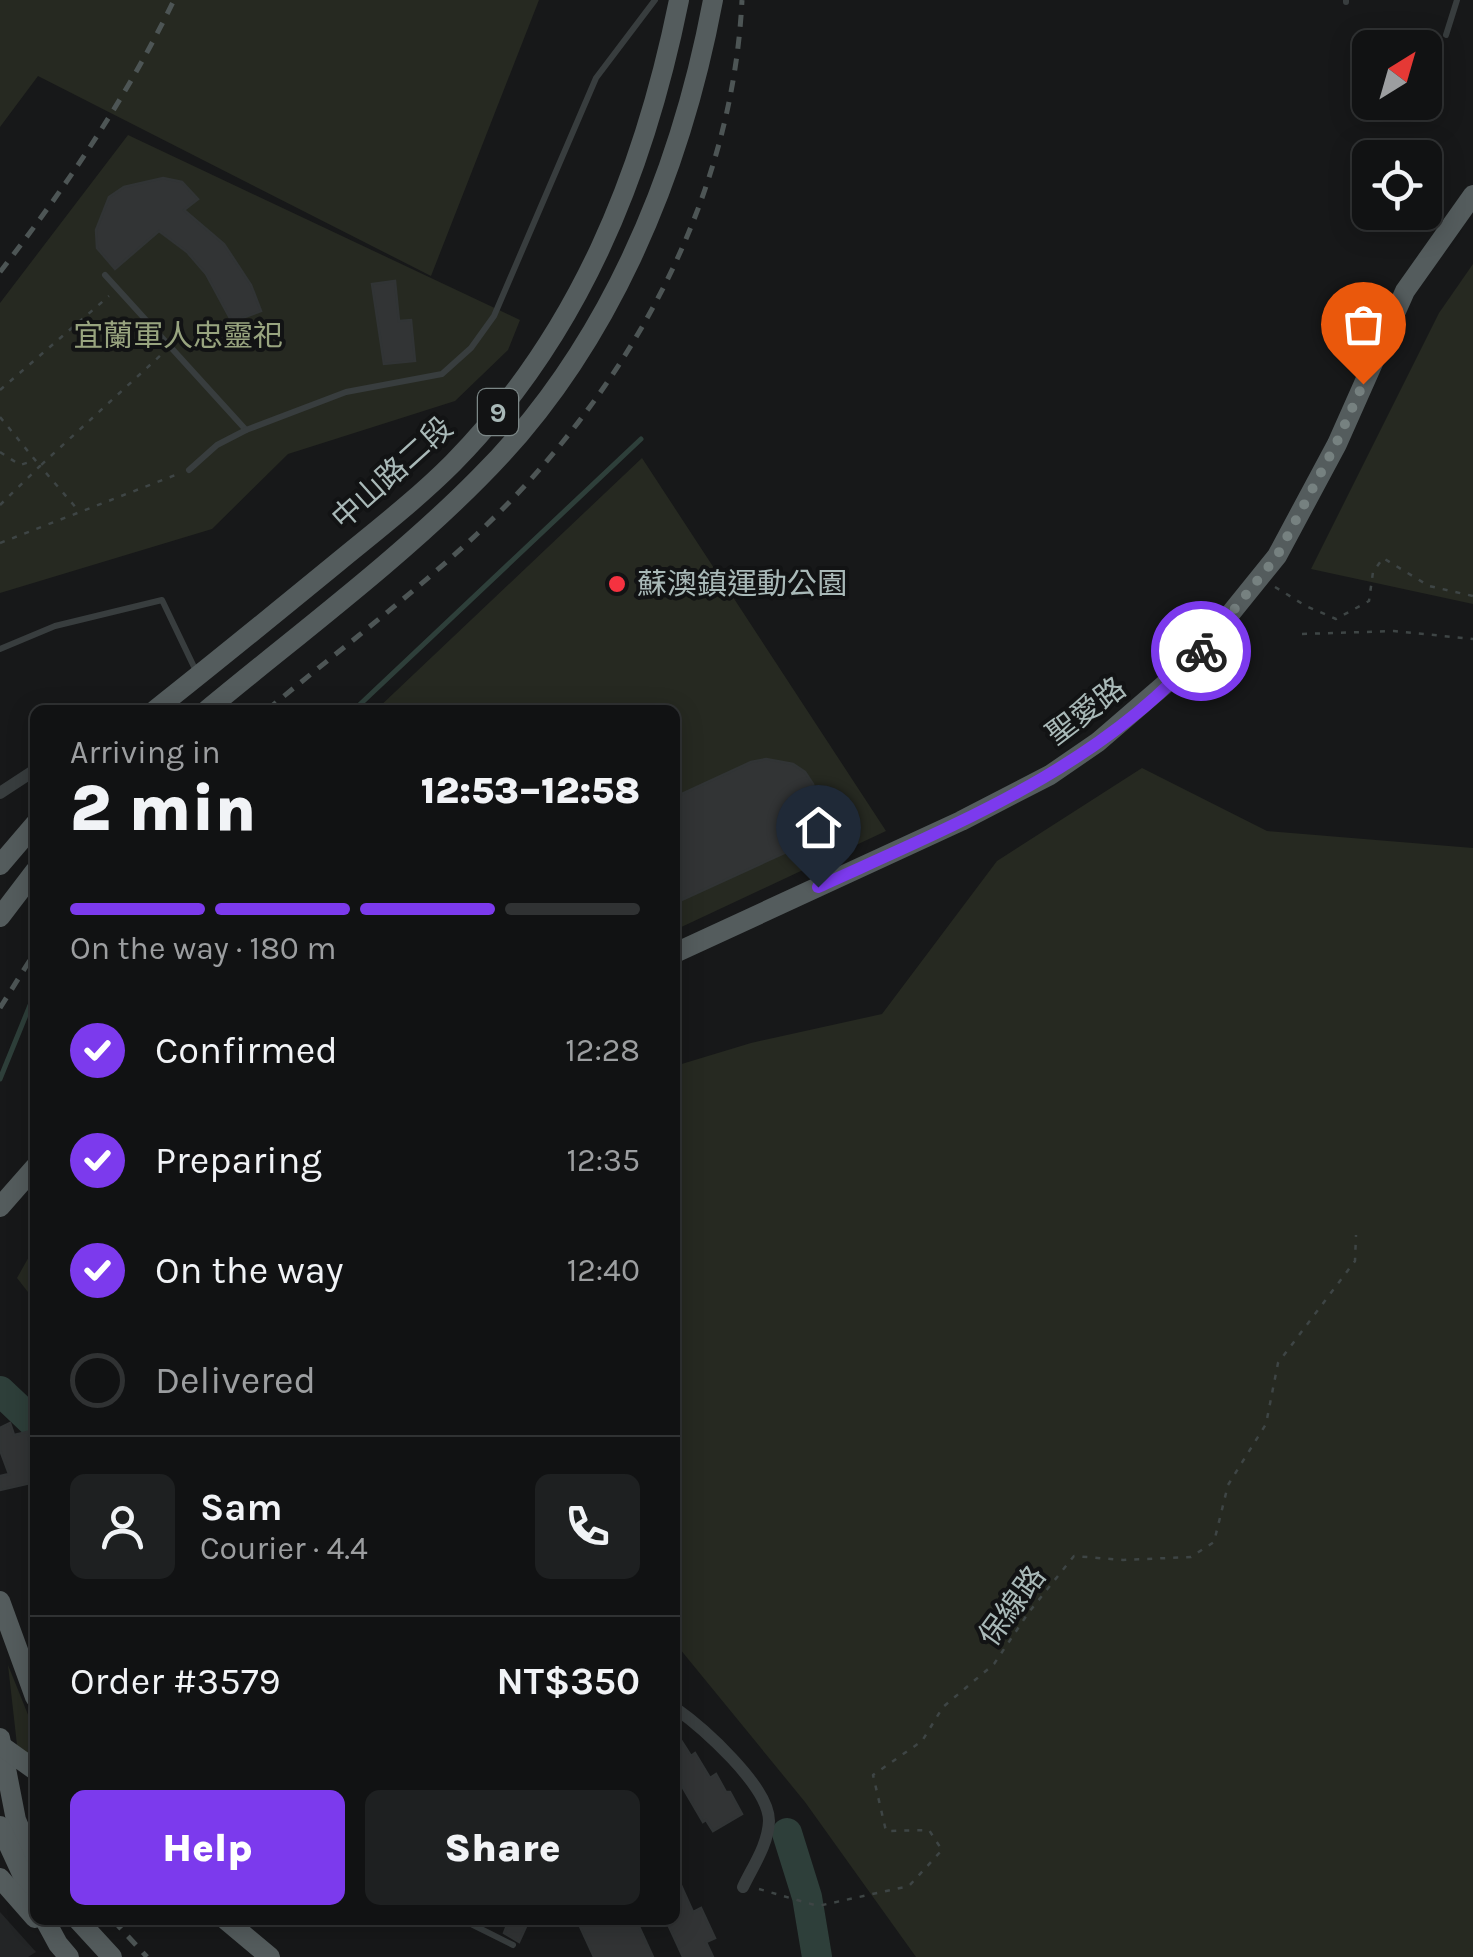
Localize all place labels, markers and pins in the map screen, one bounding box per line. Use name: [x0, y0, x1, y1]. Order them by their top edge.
pin: [1321, 282, 1406, 385]
place label: 蘇澳鎮運動公園: [637, 566, 847, 602]
marker: 蘇澳鎮運動公園: [606, 573, 628, 595]
pin: [776, 785, 861, 888]

